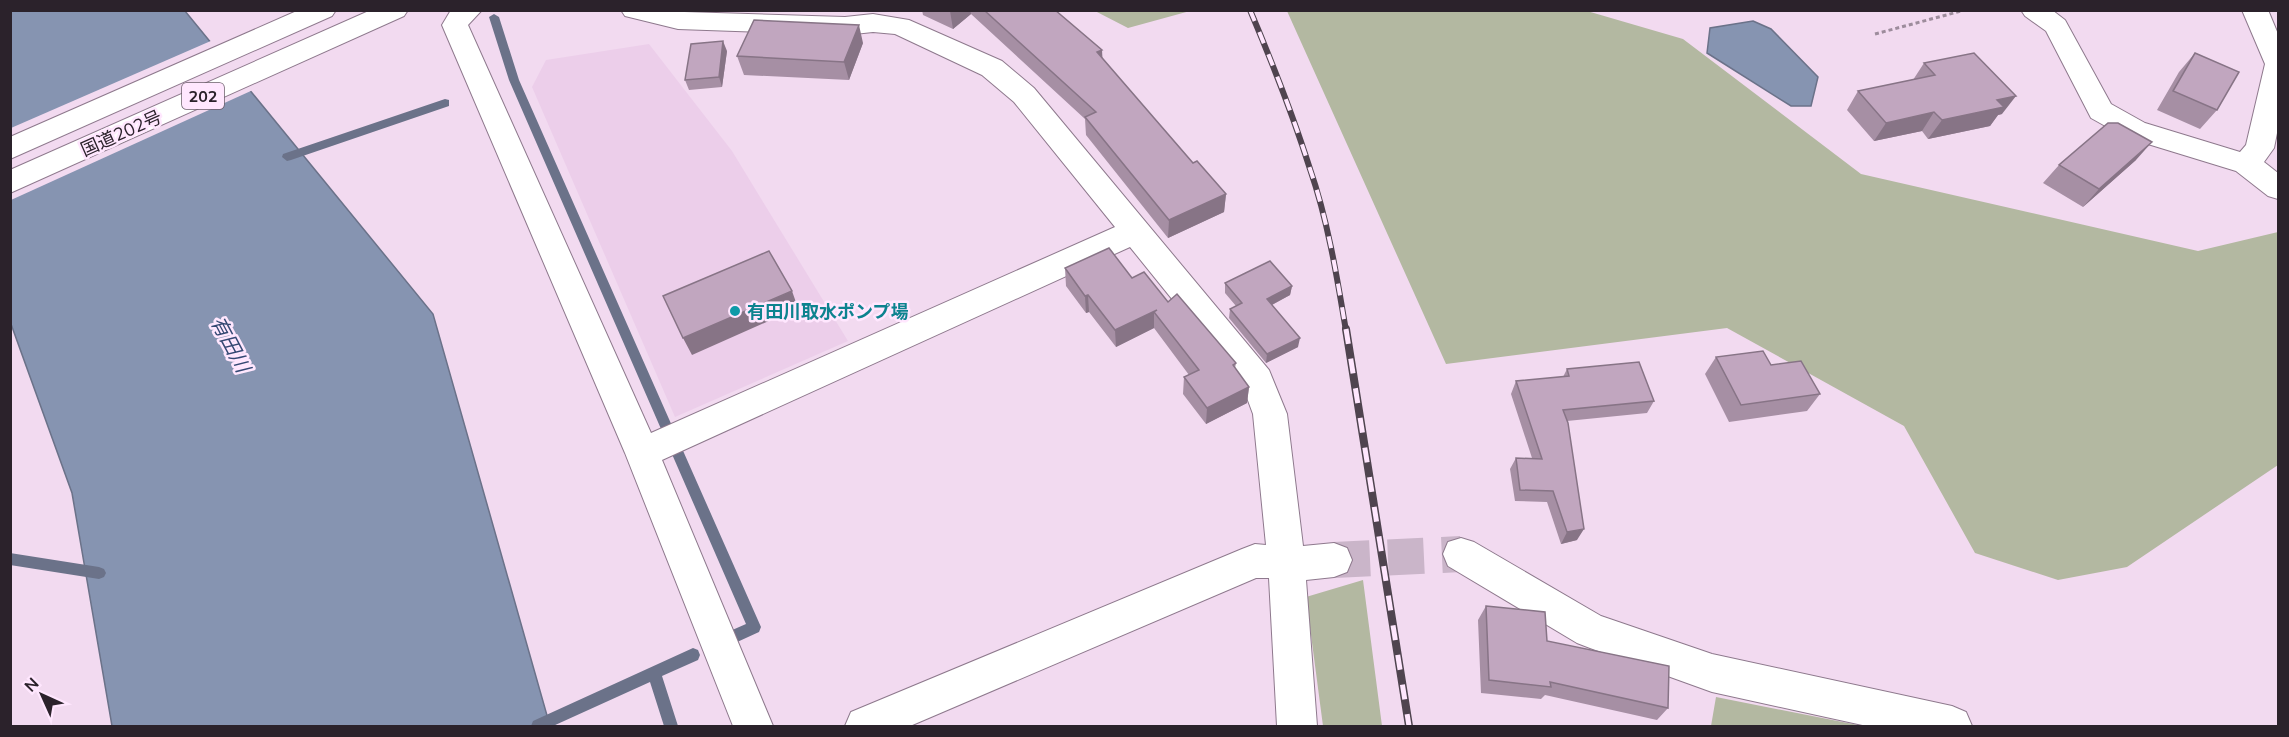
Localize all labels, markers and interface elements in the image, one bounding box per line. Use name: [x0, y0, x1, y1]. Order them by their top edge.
road number: 202: [182, 83, 224, 109]
street label: 国道202号: [77, 105, 165, 161]
place label: 有田川取水ポンプ場: [747, 300, 908, 323]
marker: 有田川取水ポンプ場: [728, 304, 742, 318]
water label: 有田川: [206, 312, 257, 378]
north arrow: [12, 665, 72, 725]
text: N: [20, 673, 43, 696]

